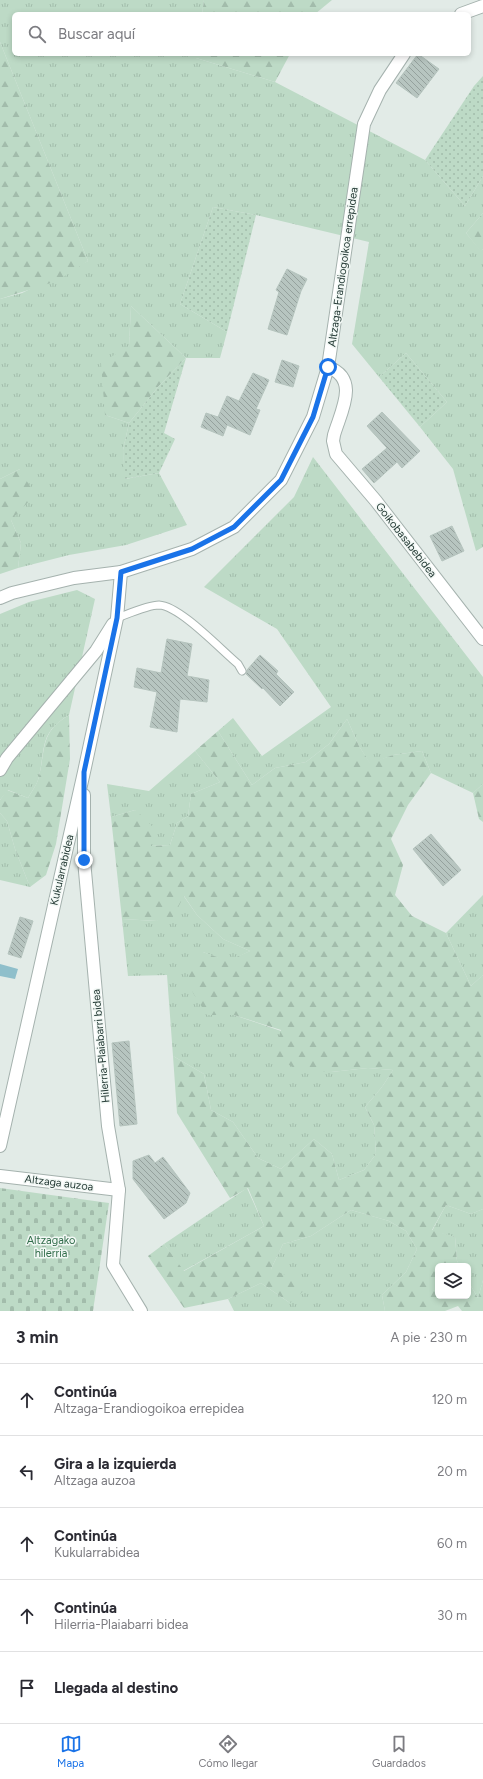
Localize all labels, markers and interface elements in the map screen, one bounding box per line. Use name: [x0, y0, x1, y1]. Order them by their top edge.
search box: [12, 12, 471, 56]
icon: search: [26, 23, 48, 45]
text: Buscar aquí: [58, 25, 135, 43]
street label: Altzaga-Erandiogoikoa errepidea: [325, 186, 361, 348]
route start: [319, 358, 337, 376]
street label: Goikobasabebidea: [373, 500, 439, 580]
street label: Kukularrabidea: [48, 833, 76, 907]
route end: [75, 851, 93, 869]
street label: Hilerria-Plaiabarri bidea: [90, 989, 112, 1103]
street label: Altzaga auzoa: [24, 1172, 94, 1194]
park label: Altzagako hilerria: [27, 1234, 75, 1260]
map controls: [435, 1263, 471, 1299]
button: layers: [435, 1263, 471, 1299]
text: 3 min: [16, 1327, 58, 1347]
text: A pie · 230 m: [391, 1330, 467, 1345]
text: Continúa: [54, 1383, 117, 1401]
icon: ahead: [16, 1389, 38, 1411]
text: 120 m: [432, 1392, 467, 1407]
text: Altzaga-Erandiogoikoa errepidea: [54, 1401, 244, 1416]
text: Gira a la izquierda: [54, 1455, 176, 1473]
icon: left: [16, 1461, 38, 1483]
text: 20 m: [437, 1464, 467, 1479]
text: Altzaga auzoa: [54, 1473, 136, 1488]
text: Continúa: [54, 1527, 117, 1545]
icon: ahead: [16, 1533, 38, 1555]
text: 60 m: [437, 1536, 467, 1551]
text: Kukularrabidea: [54, 1545, 140, 1560]
text: Continúa: [54, 1599, 117, 1617]
icon: ahead: [16, 1605, 38, 1627]
text: 30 m: [437, 1608, 467, 1623]
text: Hilerria-Plaiabarri bidea: [54, 1617, 189, 1632]
icon: arrive: [16, 1677, 38, 1699]
text: Llegada al destino: [54, 1679, 178, 1697]
tab: Mapa: [57, 1733, 84, 1770]
tab: Cómo llegar: [198, 1733, 258, 1770]
tab: Guardados: [372, 1733, 426, 1770]

